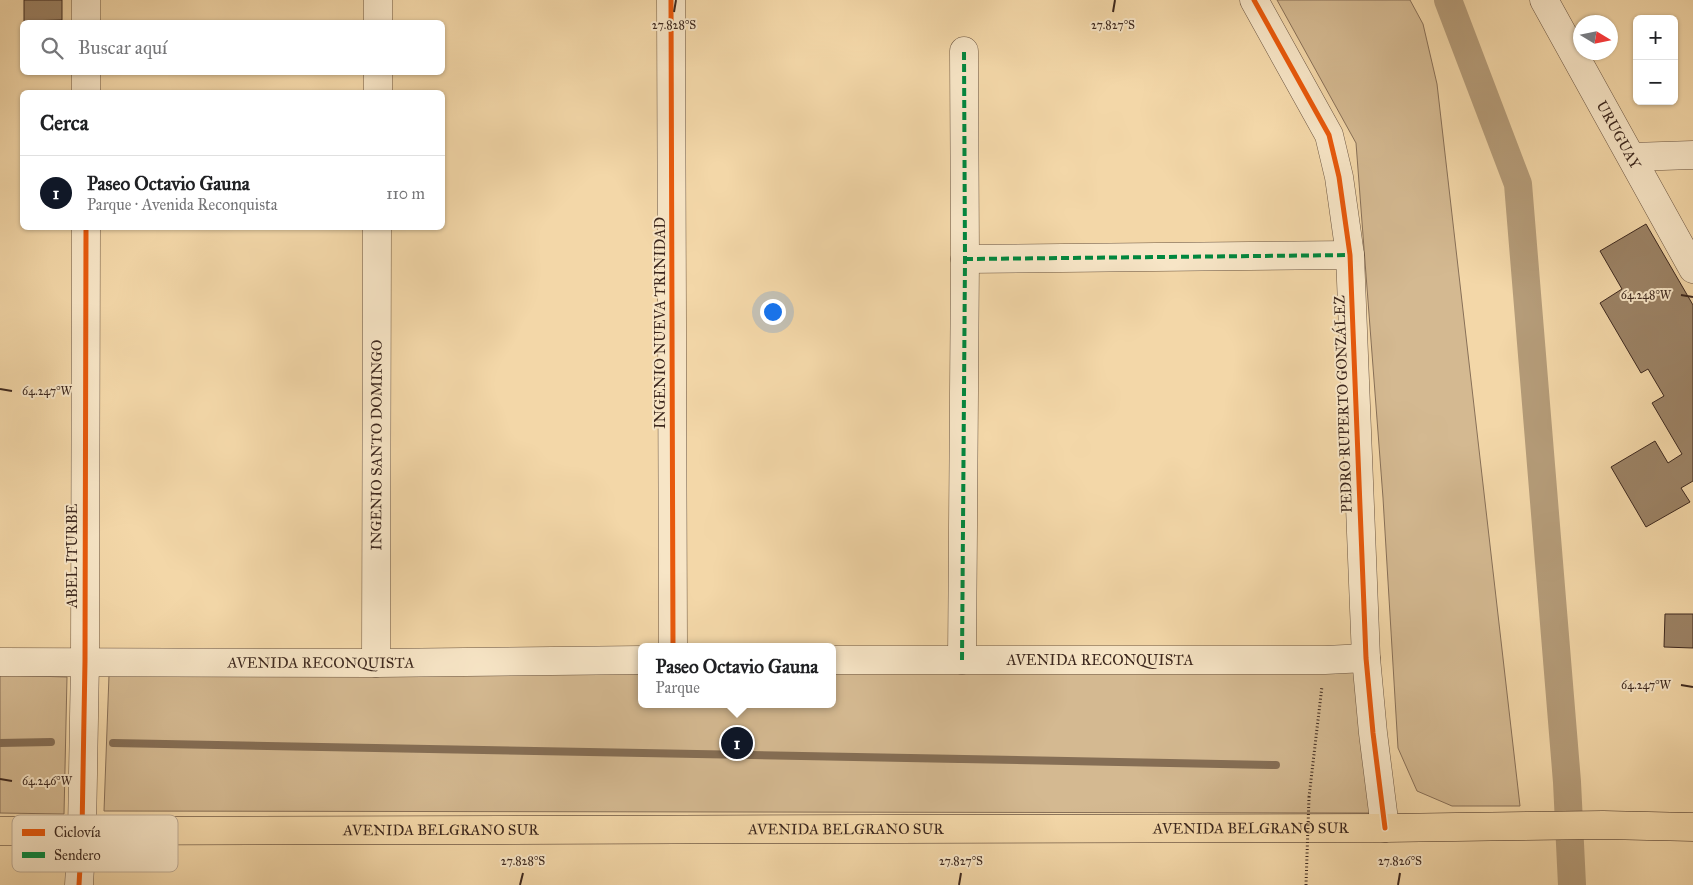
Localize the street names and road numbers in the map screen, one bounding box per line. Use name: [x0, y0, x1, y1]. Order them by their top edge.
street label: URUGUAY: [1593, 97, 1645, 172]
street label: INGENIO NUEVA TRINIDAD: [651, 217, 669, 429]
street label: PEDRO RUPERTO GONZÁLEZ: [1329, 295, 1356, 513]
street label: INGENIO SANTO DOMINGO: [367, 340, 386, 550]
street label: ABEL ITURBE: [63, 503, 81, 609]
street label: AVENIDA RECONQUISTA: [1005, 651, 1194, 669]
street label: AVENIDA RECONQUISTA: [226, 654, 415, 672]
street label: AVENIDA BELGRANO SUR: [1152, 819, 1349, 838]
street label: AVENIDA BELGRANO SUR: [747, 820, 944, 838]
street label: AVENIDA BELGRANO SUR: [342, 821, 539, 839]

